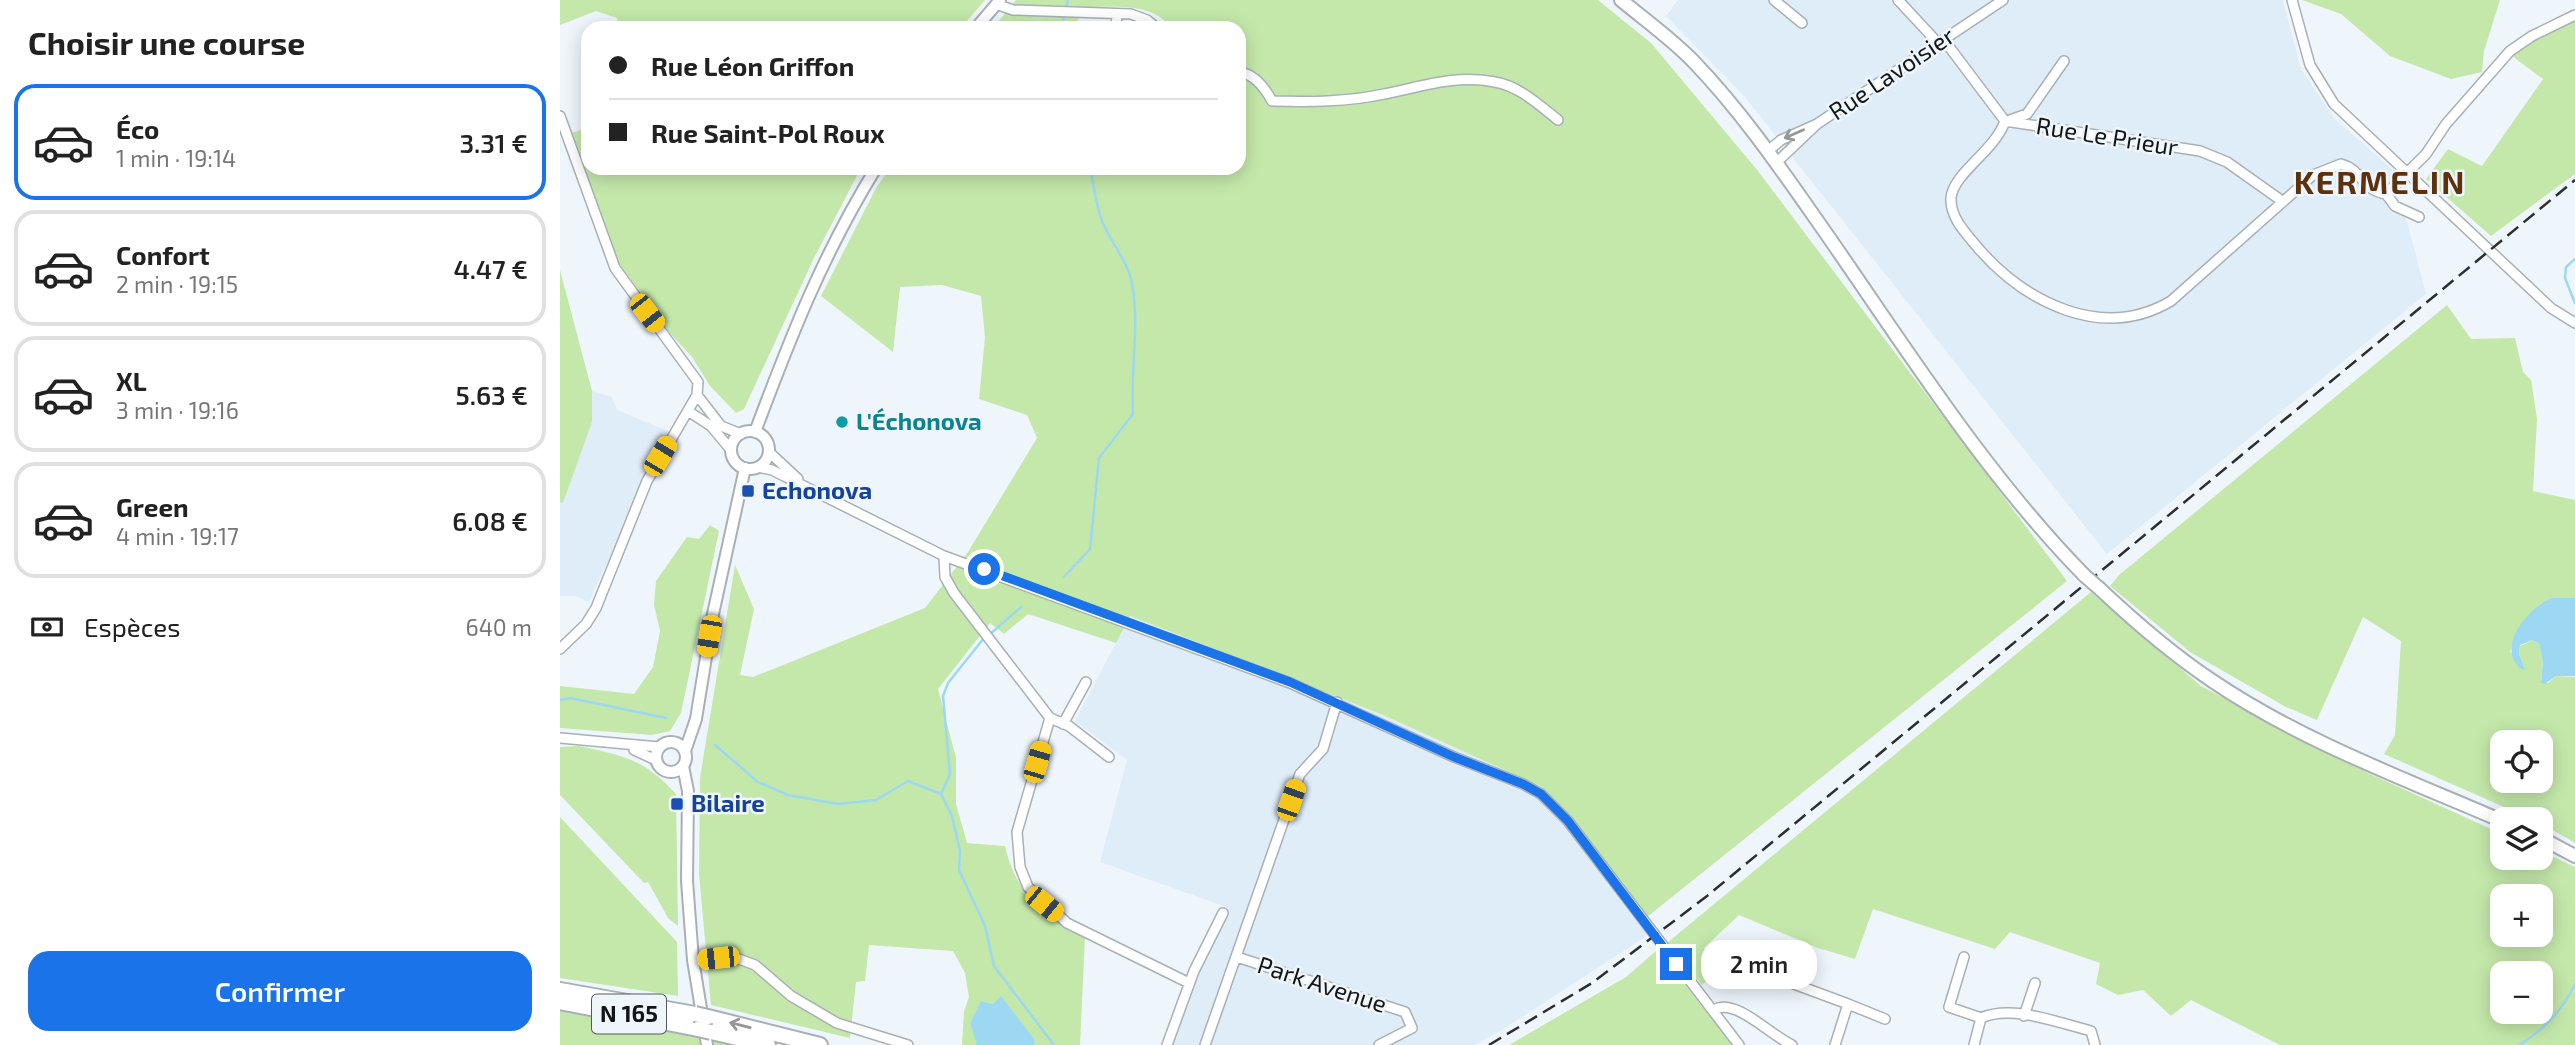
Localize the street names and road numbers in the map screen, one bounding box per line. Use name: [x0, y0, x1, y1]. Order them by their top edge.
street label: Rue Lavoisier: [1823, 20, 1960, 125]
street label: Rue Le Prieur: [2034, 110, 2181, 161]
street label: Park Avenue: [1254, 949, 1391, 1018]
road number: N 165: [592, 995, 666, 1034]

